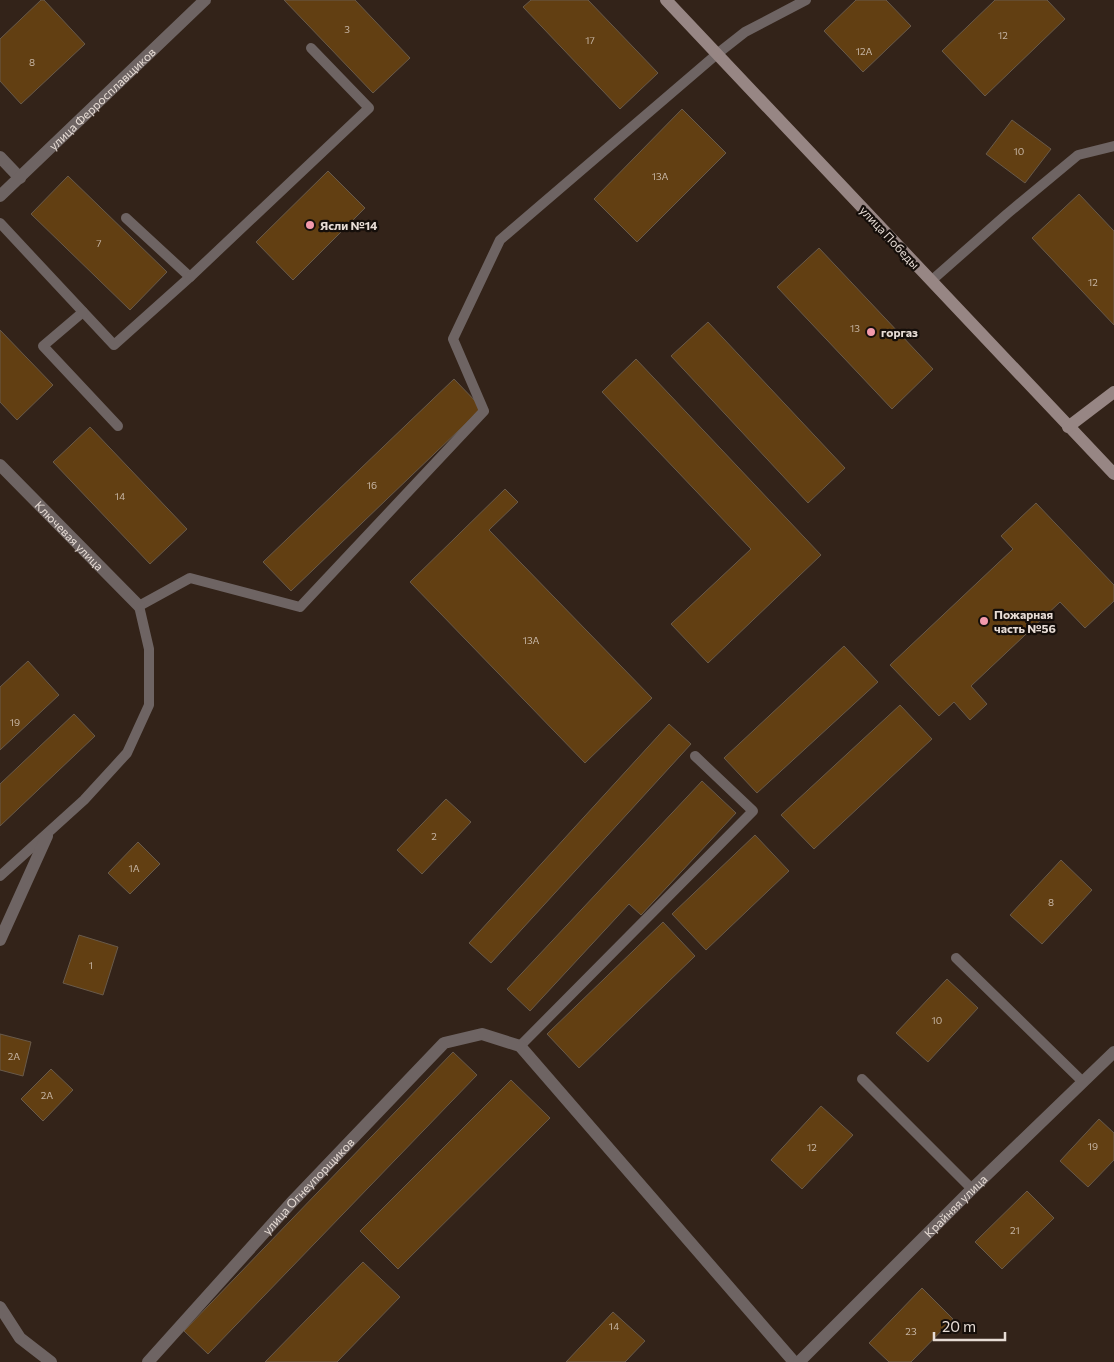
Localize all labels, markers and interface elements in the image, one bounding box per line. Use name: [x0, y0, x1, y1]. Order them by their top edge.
house number: 3: [344, 23, 350, 35]
house number: 12: [998, 29, 1008, 41]
house number: 17: [585, 34, 595, 46]
street label: улица Ферросплавщиков: [46, 44, 158, 153]
house number: 12А: [856, 45, 872, 57]
house number: 8: [29, 56, 35, 68]
house number: 10: [1014, 145, 1024, 157]
house number: 13А: [652, 170, 668, 182]
street label: улица Победы: [857, 203, 923, 271]
place label: Ясли №14: [320, 218, 378, 232]
marker: Ясли №14: [304, 219, 316, 231]
house number: 7: [96, 237, 102, 249]
house number: 12: [1088, 276, 1098, 288]
house number: 13: [850, 322, 860, 334]
place label: горгаз: [881, 325, 918, 339]
marker: горгаз: [865, 326, 877, 338]
house number: 16: [367, 479, 377, 491]
house number: 14: [115, 490, 125, 502]
street label: Ключевая улица: [32, 498, 107, 573]
place label: Пожарная часть №56: [994, 607, 1056, 635]
marker: Пожарная часть №56: [978, 615, 990, 627]
house number: 13А: [523, 634, 539, 646]
house number: 19: [10, 716, 20, 728]
house number: 2: [431, 830, 437, 842]
house number: 1А: [128, 862, 140, 874]
house number: 8: [1048, 896, 1054, 908]
house number: 1: [89, 959, 93, 971]
house number: 10: [932, 1014, 942, 1026]
house number: 2А: [8, 1050, 20, 1062]
house number: 2А: [41, 1089, 53, 1101]
street label: улица Огнеупорщиков: [259, 1135, 357, 1237]
house number: 19: [1088, 1140, 1098, 1152]
house number: 12: [807, 1141, 817, 1153]
street label: Крайняя улица: [921, 1172, 990, 1240]
house number: 21: [1010, 1224, 1020, 1236]
scale bar: [934, 1310, 1005, 1342]
text: 20 m: [942, 1317, 976, 1335]
house number: 14: [609, 1320, 619, 1332]
house number: 23: [905, 1325, 917, 1337]

